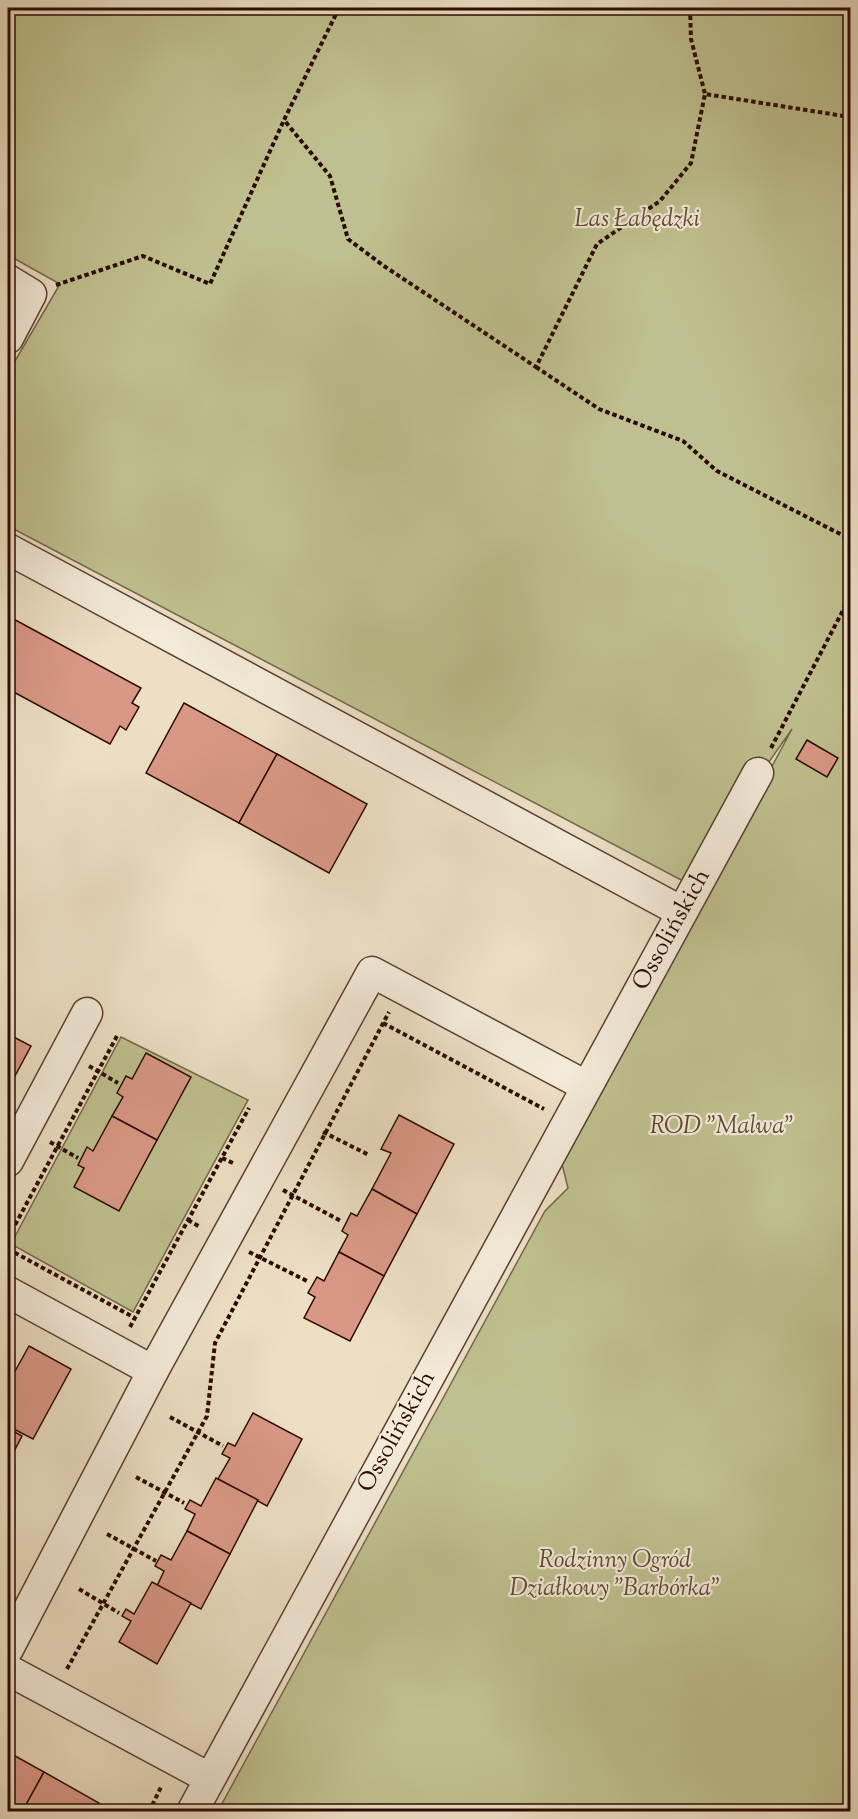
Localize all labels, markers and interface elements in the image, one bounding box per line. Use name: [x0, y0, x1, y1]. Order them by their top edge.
park label: Las Łabędzki: [574, 203, 700, 237]
street label: Ossolińskich: [625, 863, 719, 997]
park label: ROD "Malwa": [650, 1110, 794, 1144]
street label: Ossolińskich: [350, 1365, 444, 1499]
park label: Rodzinny Ogród Działkowy "Barbórka": [509, 1544, 721, 1606]

